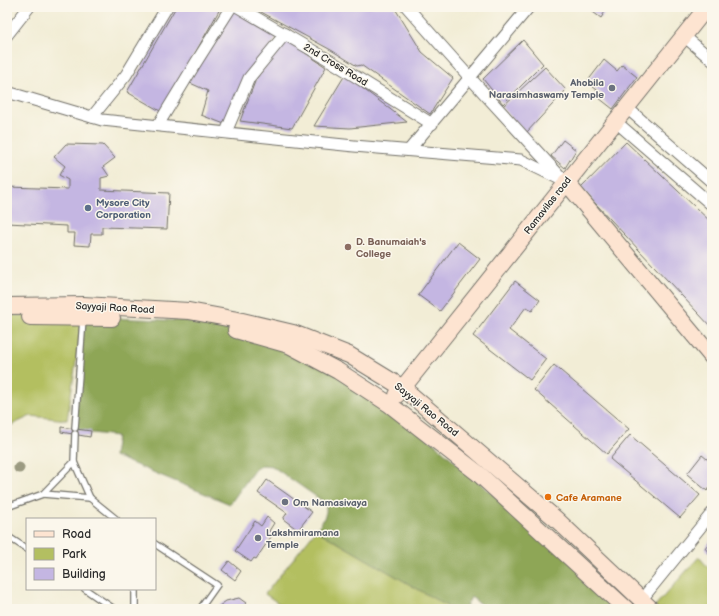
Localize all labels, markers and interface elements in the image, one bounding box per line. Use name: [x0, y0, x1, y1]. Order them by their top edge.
street label: 2nd Cross Road: [301, 41, 370, 89]
place label: Ahobila Narasimhaswamy Temple: [489, 77, 604, 101]
marker: Ahobila Narasimhaswamy Temple: [607, 83, 617, 93]
street label: Ramavilas road: [522, 174, 574, 237]
place label: Mysore City Corporation: [96, 197, 151, 221]
marker: Mysore City Corporation: [83, 203, 93, 213]
place label: D. Banumaiah's College: [356, 236, 426, 260]
marker: D. Banumaiah's College: [343, 242, 353, 252]
street label: Sayyaji Rao Road: [75, 300, 155, 316]
street label: Sayyaji Rao Road: [392, 380, 461, 439]
marker: Cafe Aramane: [543, 492, 553, 502]
place label: Cafe Aramane: [556, 492, 622, 504]
marker: Om Namasivaya: [280, 497, 290, 507]
place label: Om Namasivaya: [293, 497, 367, 509]
legend: [26, 518, 156, 590]
text: Road: [62, 527, 91, 542]
place label: Lakshmiramana Temple: [266, 527, 339, 551]
marker: Lakshmiramana Temple: [253, 533, 263, 543]
text: Park: [62, 547, 86, 562]
text: Building: [62, 567, 106, 582]

